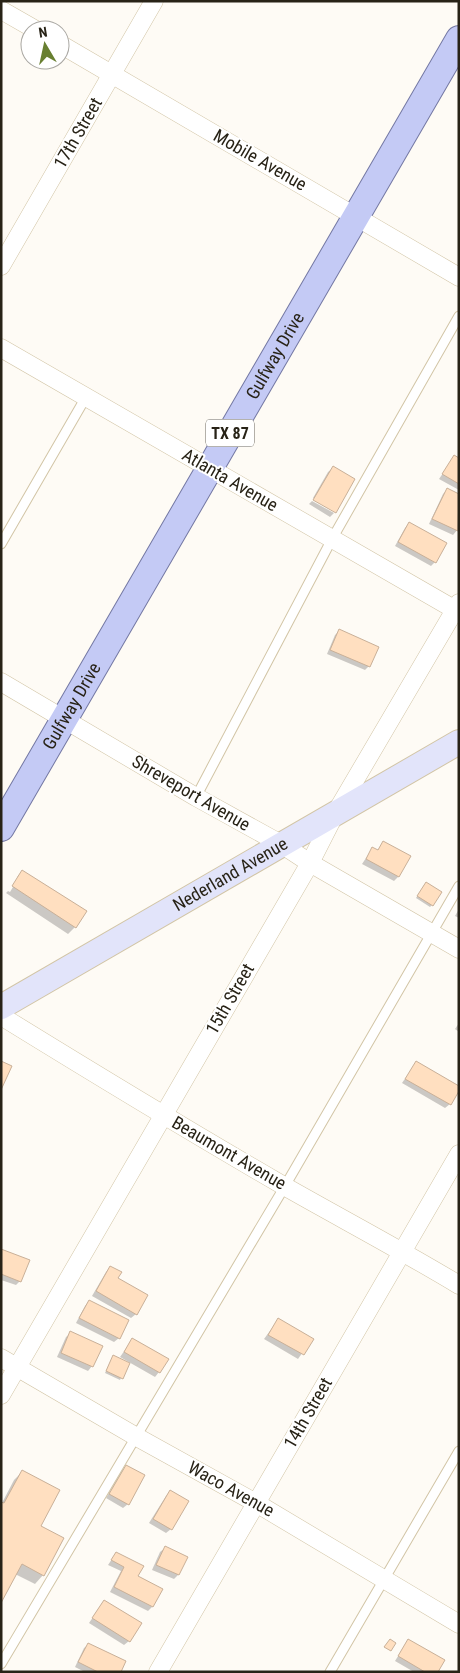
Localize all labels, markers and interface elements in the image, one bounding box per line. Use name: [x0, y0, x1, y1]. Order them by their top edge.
north arrow: [20, 20, 70, 70]
text: N: [37, 24, 48, 41]
street label: 17th Street: [49, 94, 106, 172]
street label: Mobile Avenue: [210, 124, 311, 195]
street label: Gulfway Drive: [241, 308, 308, 403]
road number: TX 87: [206, 419, 254, 446]
street label: Atlanta Avenue: [179, 444, 282, 515]
street label: Gulfway Drive: [38, 659, 105, 753]
street label: Shreveport Avenue: [128, 750, 254, 835]
street label: Nederland Avenue: [169, 832, 291, 915]
street label: 15th Street: [201, 960, 258, 1038]
street label: Beaumont Avenue: [168, 1111, 290, 1194]
street label: 14th Street: [279, 1374, 336, 1452]
street label: Waco Avenue: [184, 1456, 278, 1521]

